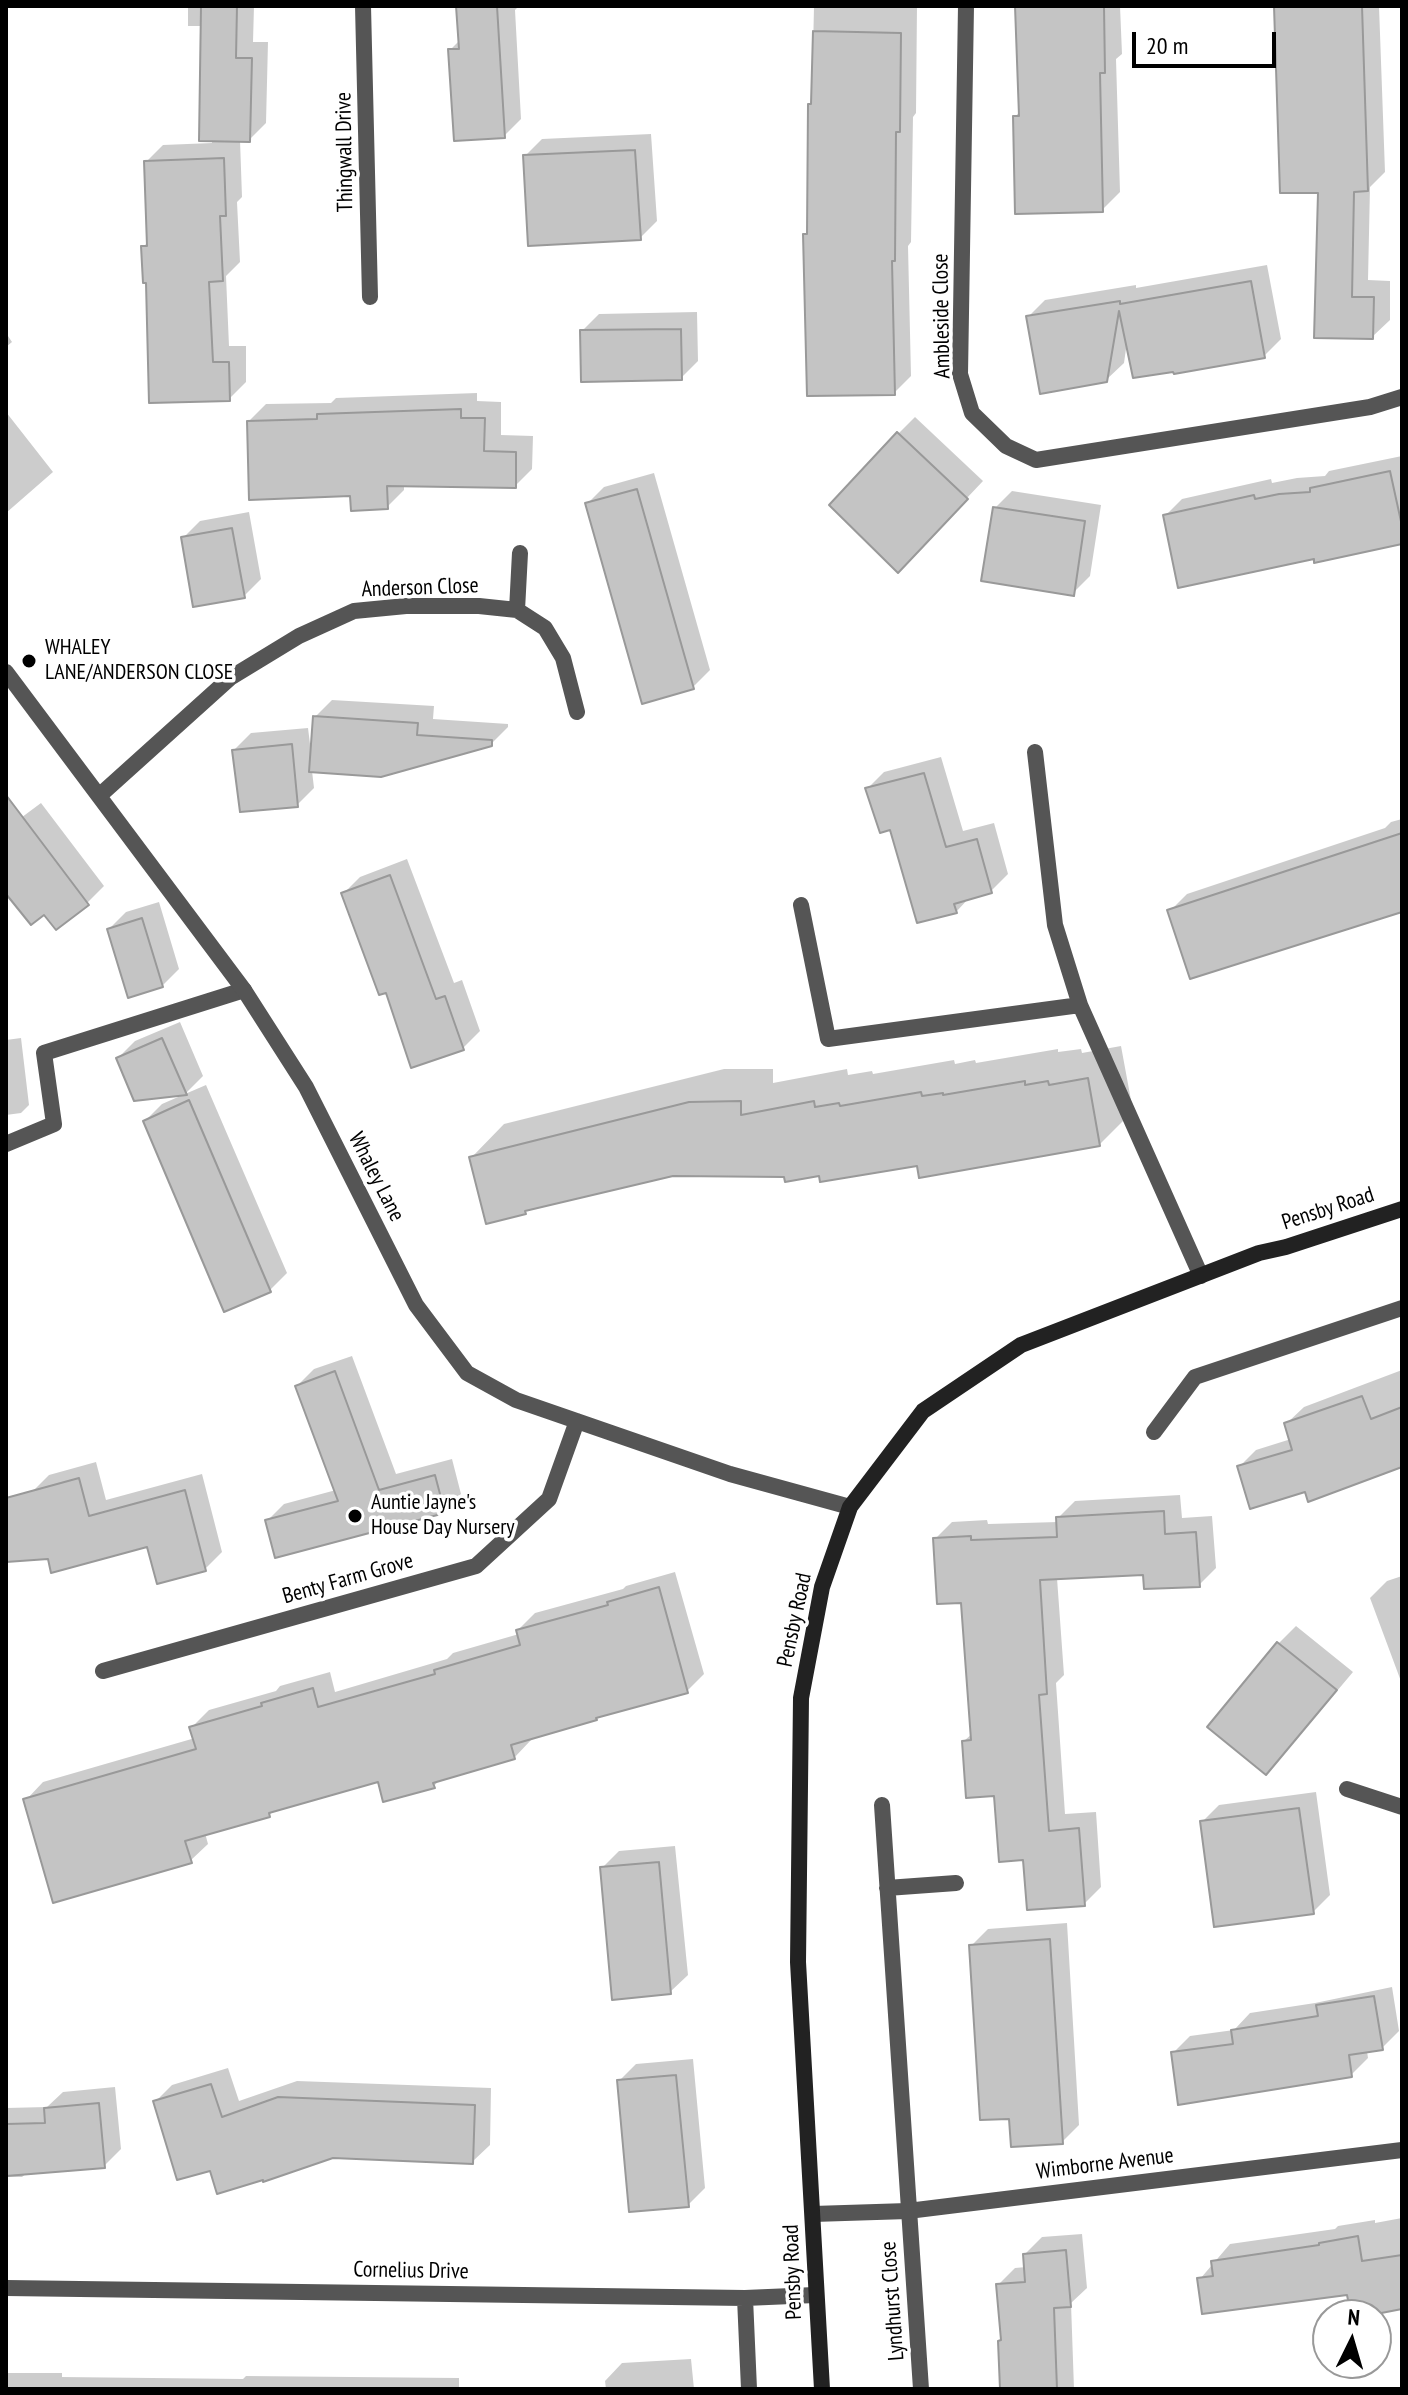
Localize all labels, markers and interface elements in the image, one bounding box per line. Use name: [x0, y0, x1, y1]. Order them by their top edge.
scale bar: [1136, 16, 1280, 66]
text: 20 m: [1146, 30, 1188, 61]
street label: Thingwall Drive: [331, 92, 359, 212]
street label: Ambleside Close: [928, 253, 956, 379]
street label: Anderson Close: [361, 573, 479, 603]
place label: WHALEY LANE/ANDERSON CLOSE: [45, 635, 233, 686]
marker: WHALEY LANE/ANDERSON CLOSE: [20, 652, 38, 670]
street label: Whaley Lane: [342, 1128, 410, 1226]
street label: Pensby Road: [1279, 1182, 1377, 1236]
place label: Auntie Jayne's House Day Nursery: [371, 1490, 515, 1542]
marker: Auntie Jayne's House Day Nursery: [346, 1507, 364, 1525]
street label: Benty Farm Grove: [280, 1548, 416, 1610]
street label: Pensby Road: [772, 1571, 818, 1669]
street label: Wimborne Avenue: [1035, 2142, 1175, 2186]
street label: Pensby Road: [778, 2224, 808, 2320]
street label: Lyndhurst Close: [876, 2240, 910, 2362]
street label: Cornelius Drive: [353, 2257, 469, 2285]
north arrow: [1312, 2299, 1392, 2379]
text: N: [1347, 2303, 1361, 2332]

